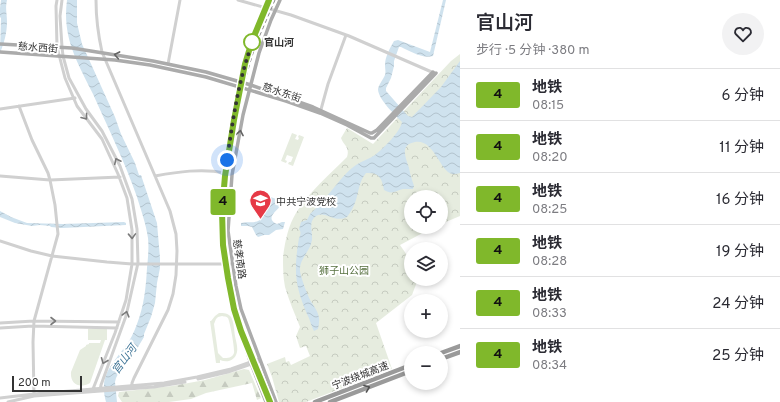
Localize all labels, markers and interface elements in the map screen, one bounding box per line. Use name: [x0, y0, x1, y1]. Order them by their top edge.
text: 官山河: [476, 12, 533, 36]
button: heart: [722, 13, 764, 55]
marker: 官山河: [243, 33, 261, 51]
place label: 官山河: [264, 37, 294, 50]
street label: 慈水西街: [17, 41, 58, 56]
text: 步行 · 5 分钟 · 380 m: [476, 43, 589, 59]
one-way arrow: [114, 51, 120, 60]
text: 地铁: [532, 79, 562, 98]
street label: 慈水东街: [261, 81, 303, 106]
text: 4: [494, 86, 503, 103]
text: 6 分钟: [722, 87, 764, 106]
text: 08:15: [532, 98, 564, 114]
one-way arrow: [80, 112, 87, 119]
one-way arrow: [235, 130, 244, 136]
text: 地铁: [532, 131, 562, 150]
text: 4: [494, 138, 503, 155]
text: 11 分钟: [719, 139, 764, 158]
your location: [217, 150, 237, 170]
text: 08:20: [532, 150, 568, 166]
one-way arrow: [114, 157, 122, 165]
text: 地铁: [532, 183, 562, 202]
school or university icon: 中共宁波党校: [248, 188, 274, 221]
line badge: 4: [210, 189, 236, 215]
map controls: [404, 190, 448, 390]
button: locate: [404, 190, 448, 234]
text: 4: [494, 190, 503, 207]
text: 16 分钟: [716, 191, 764, 210]
text: 4: [219, 193, 228, 210]
place label: 中共宁波党校: [276, 196, 336, 209]
text: 08:25: [532, 202, 567, 218]
one-way arrow: [128, 233, 136, 239]
text: 地铁: [532, 235, 562, 254]
street label: 慈孝南路: [229, 238, 248, 280]
button: layers: [404, 242, 448, 286]
text: 4: [494, 242, 503, 259]
text: 19 分钟: [716, 243, 764, 262]
text: 08:28: [532, 254, 567, 270]
park label: 狮子山公园: [319, 265, 369, 278]
text: 地铁: [532, 287, 562, 306]
button: +: [404, 294, 448, 338]
text: 4: [494, 294, 503, 311]
text: 24 分钟: [712, 295, 764, 314]
text: 08:33: [532, 306, 567, 322]
one-way arrow: [122, 311, 130, 318]
one-way arrow: [50, 317, 56, 325]
text: 地铁: [532, 339, 562, 358]
water label: 官山河: [109, 341, 141, 377]
button: −: [404, 346, 448, 390]
text: 4: [494, 346, 503, 363]
text: 25 分钟: [712, 347, 764, 366]
one-way arrow: [101, 358, 109, 365]
text: 08:34: [532, 358, 567, 374]
street label: 宁波绕城高速: [330, 360, 391, 393]
scale bar: [12, 374, 82, 393]
text: 200 m: [18, 376, 51, 390]
one-way arrow: [363, 384, 370, 392]

